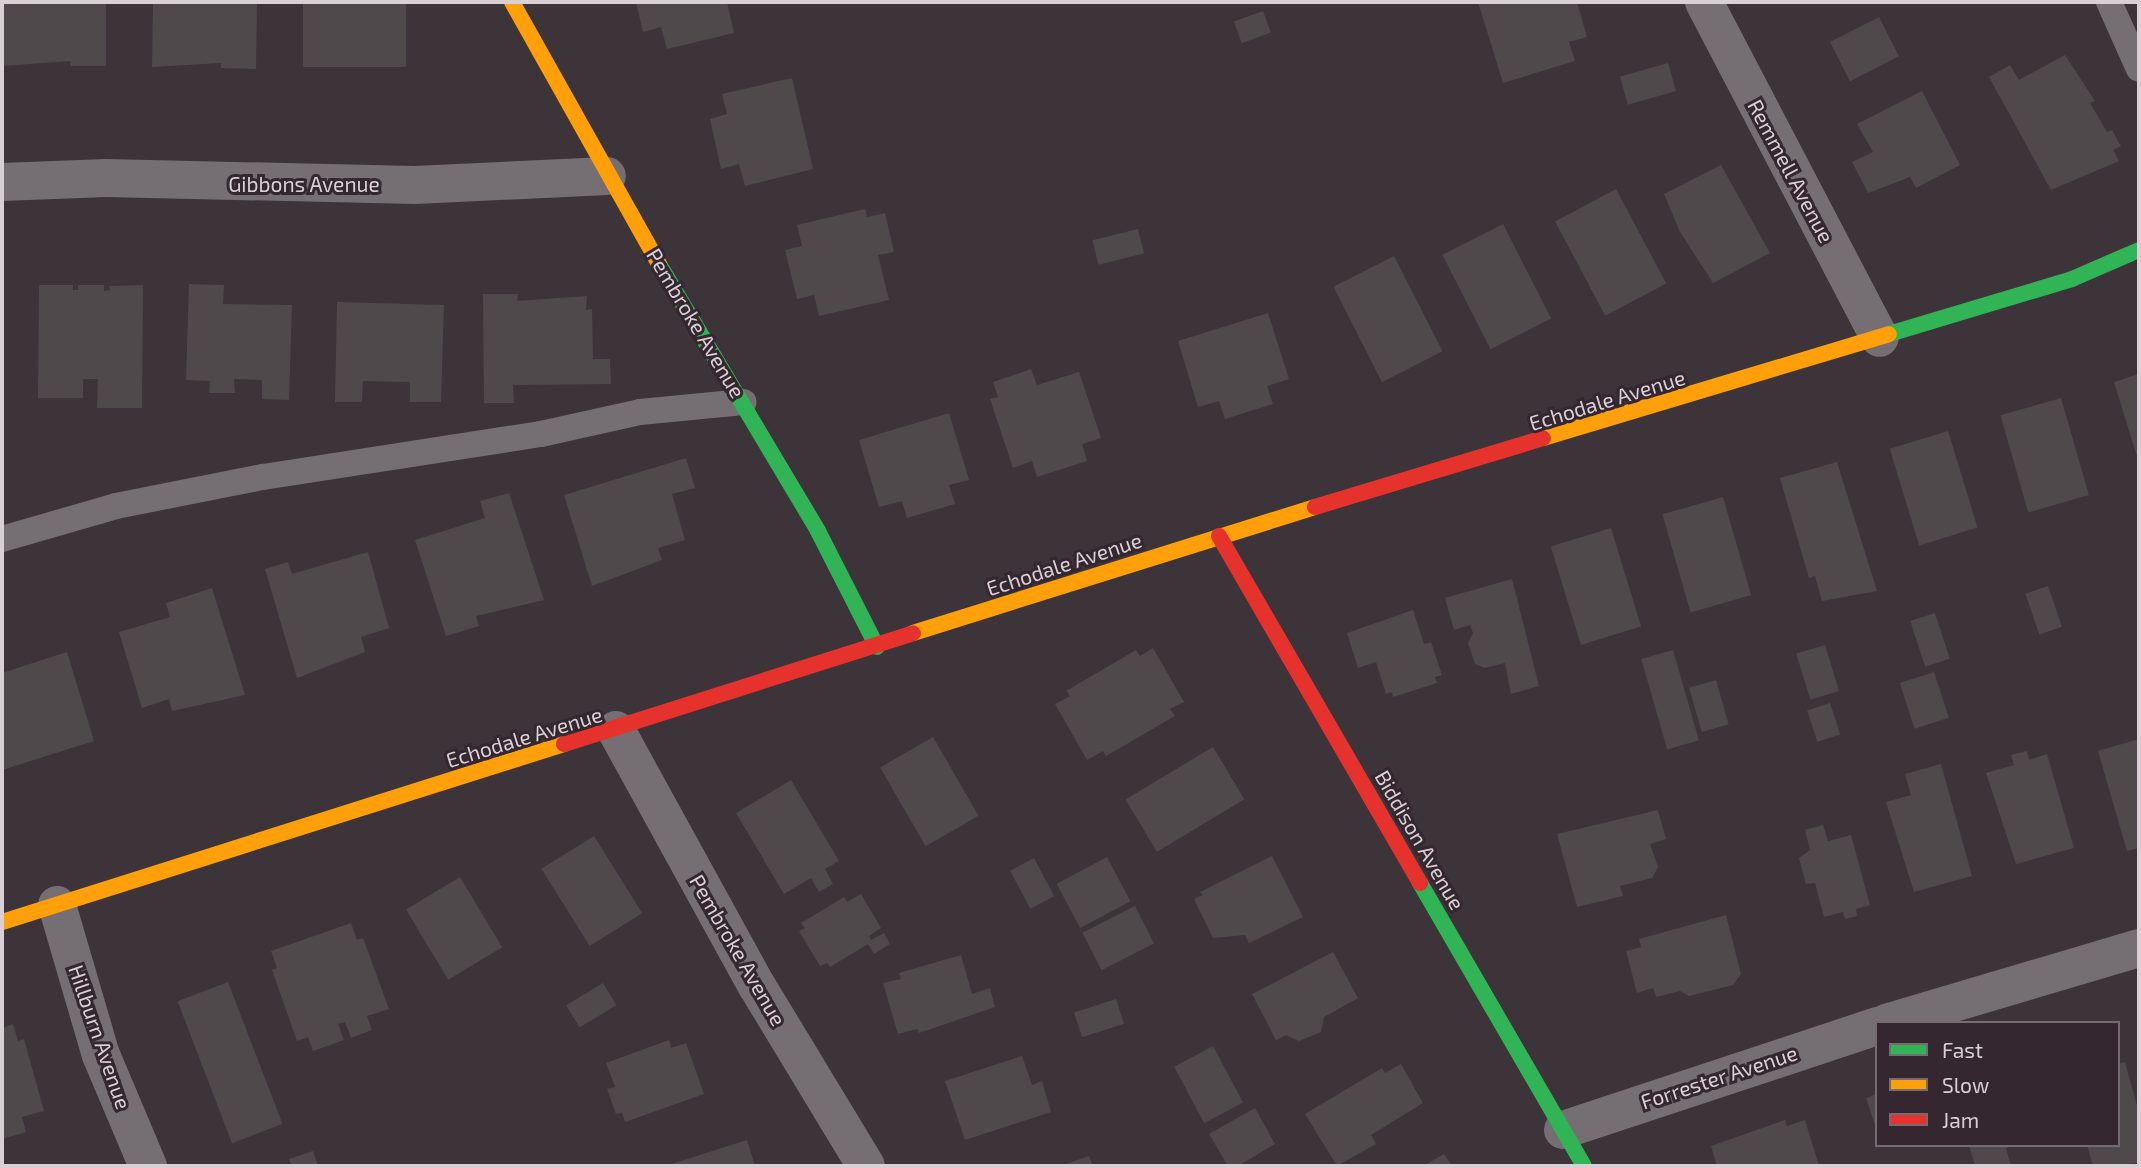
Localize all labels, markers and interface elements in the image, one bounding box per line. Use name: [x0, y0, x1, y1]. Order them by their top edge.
street label: Remmell Avenue: [1742, 95, 1840, 247]
street label: Gibbons Avenue: [228, 171, 380, 197]
street label: Pembroke Avenue: [641, 243, 751, 403]
street label: Echodale Avenue: [1526, 364, 1688, 436]
street label: Echodale Avenue: [983, 527, 1145, 601]
street label: Echodale Avenue: [443, 701, 605, 773]
street label: Biddison Avenue: [1370, 766, 1470, 914]
street label: Pembroke Avenue: [684, 870, 792, 1030]
street label: Hillburn Avenue: [63, 961, 137, 1113]
legend: [1875, 1021, 2120, 1147]
text: Fast: [1942, 1037, 1983, 1062]
street label: Forrester Avenue: [1637, 1040, 1801, 1114]
text: Slow: [1942, 1072, 1989, 1097]
text: Jam: [1942, 1107, 1979, 1132]

